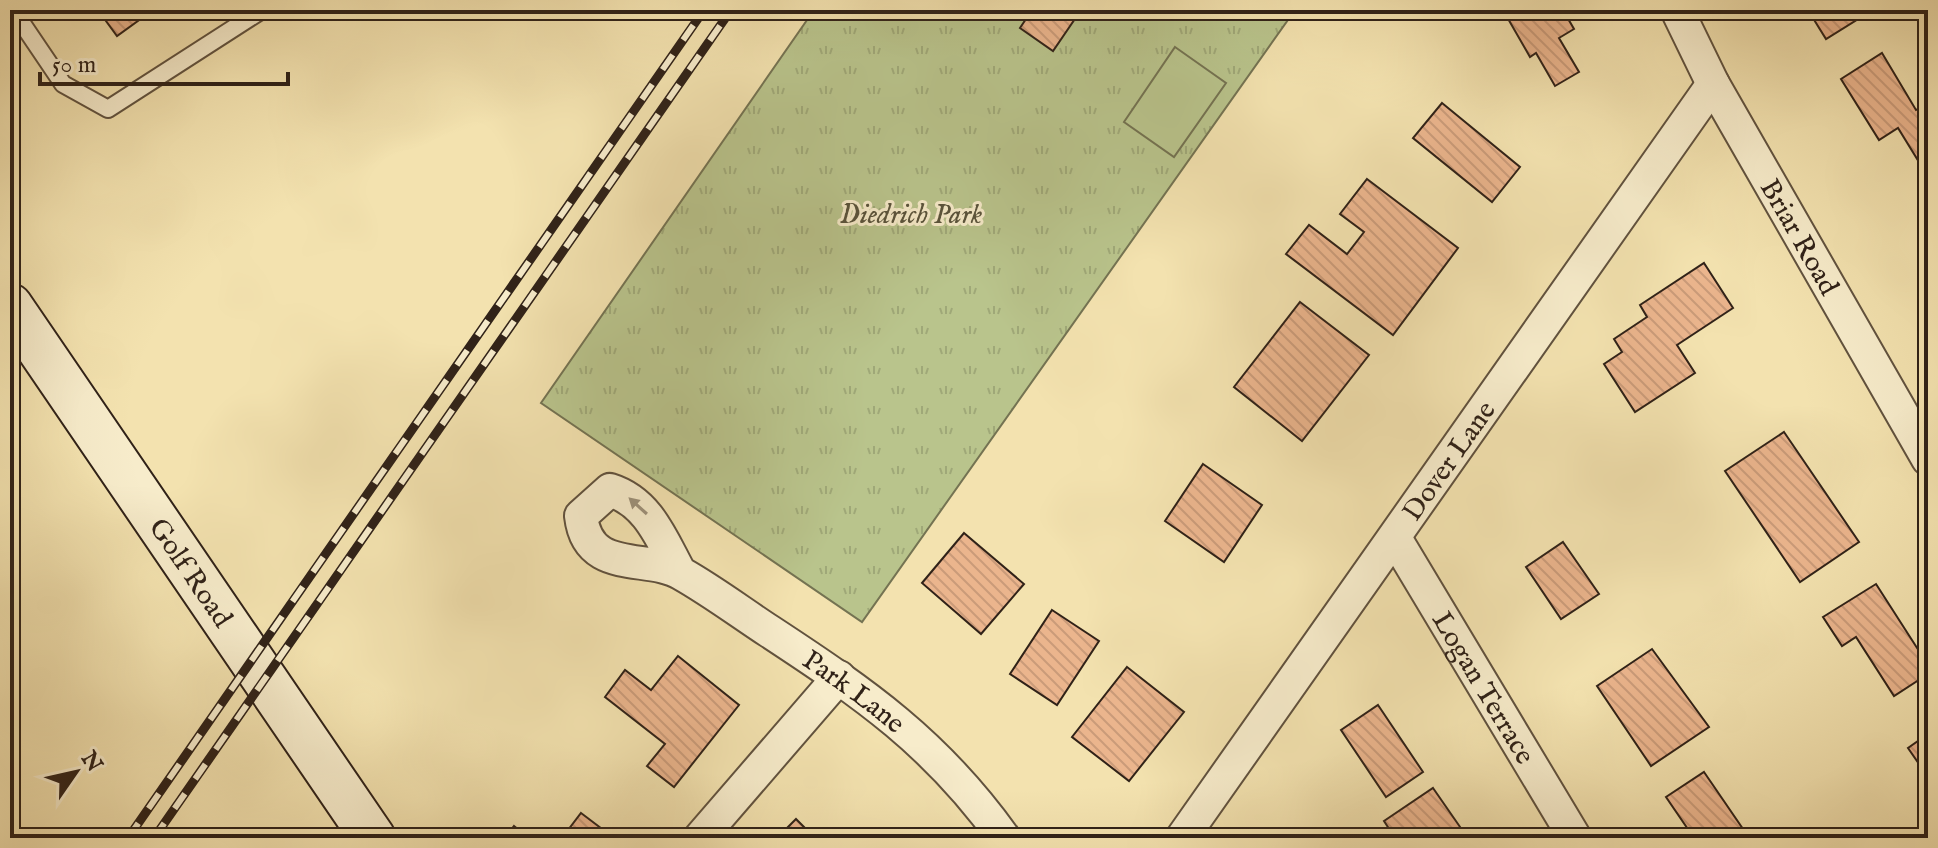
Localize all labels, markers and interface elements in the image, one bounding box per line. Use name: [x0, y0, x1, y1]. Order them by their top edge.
scale bar: [40, 36, 288, 86]
text: 50 m: [52, 50, 96, 81]
street label: Briar Road: [1751, 173, 1845, 302]
park label: Diedrich Park: [840, 198, 982, 233]
street label: Dover Lane: [1396, 395, 1504, 528]
one-way arrow: [628, 497, 648, 515]
street label: Golf Road: [140, 512, 239, 635]
street label: Logan Terrace: [1423, 606, 1542, 771]
street label: Park Lane: [795, 643, 912, 742]
north arrow: [36, 732, 116, 812]
text: N: [73, 745, 108, 778]

